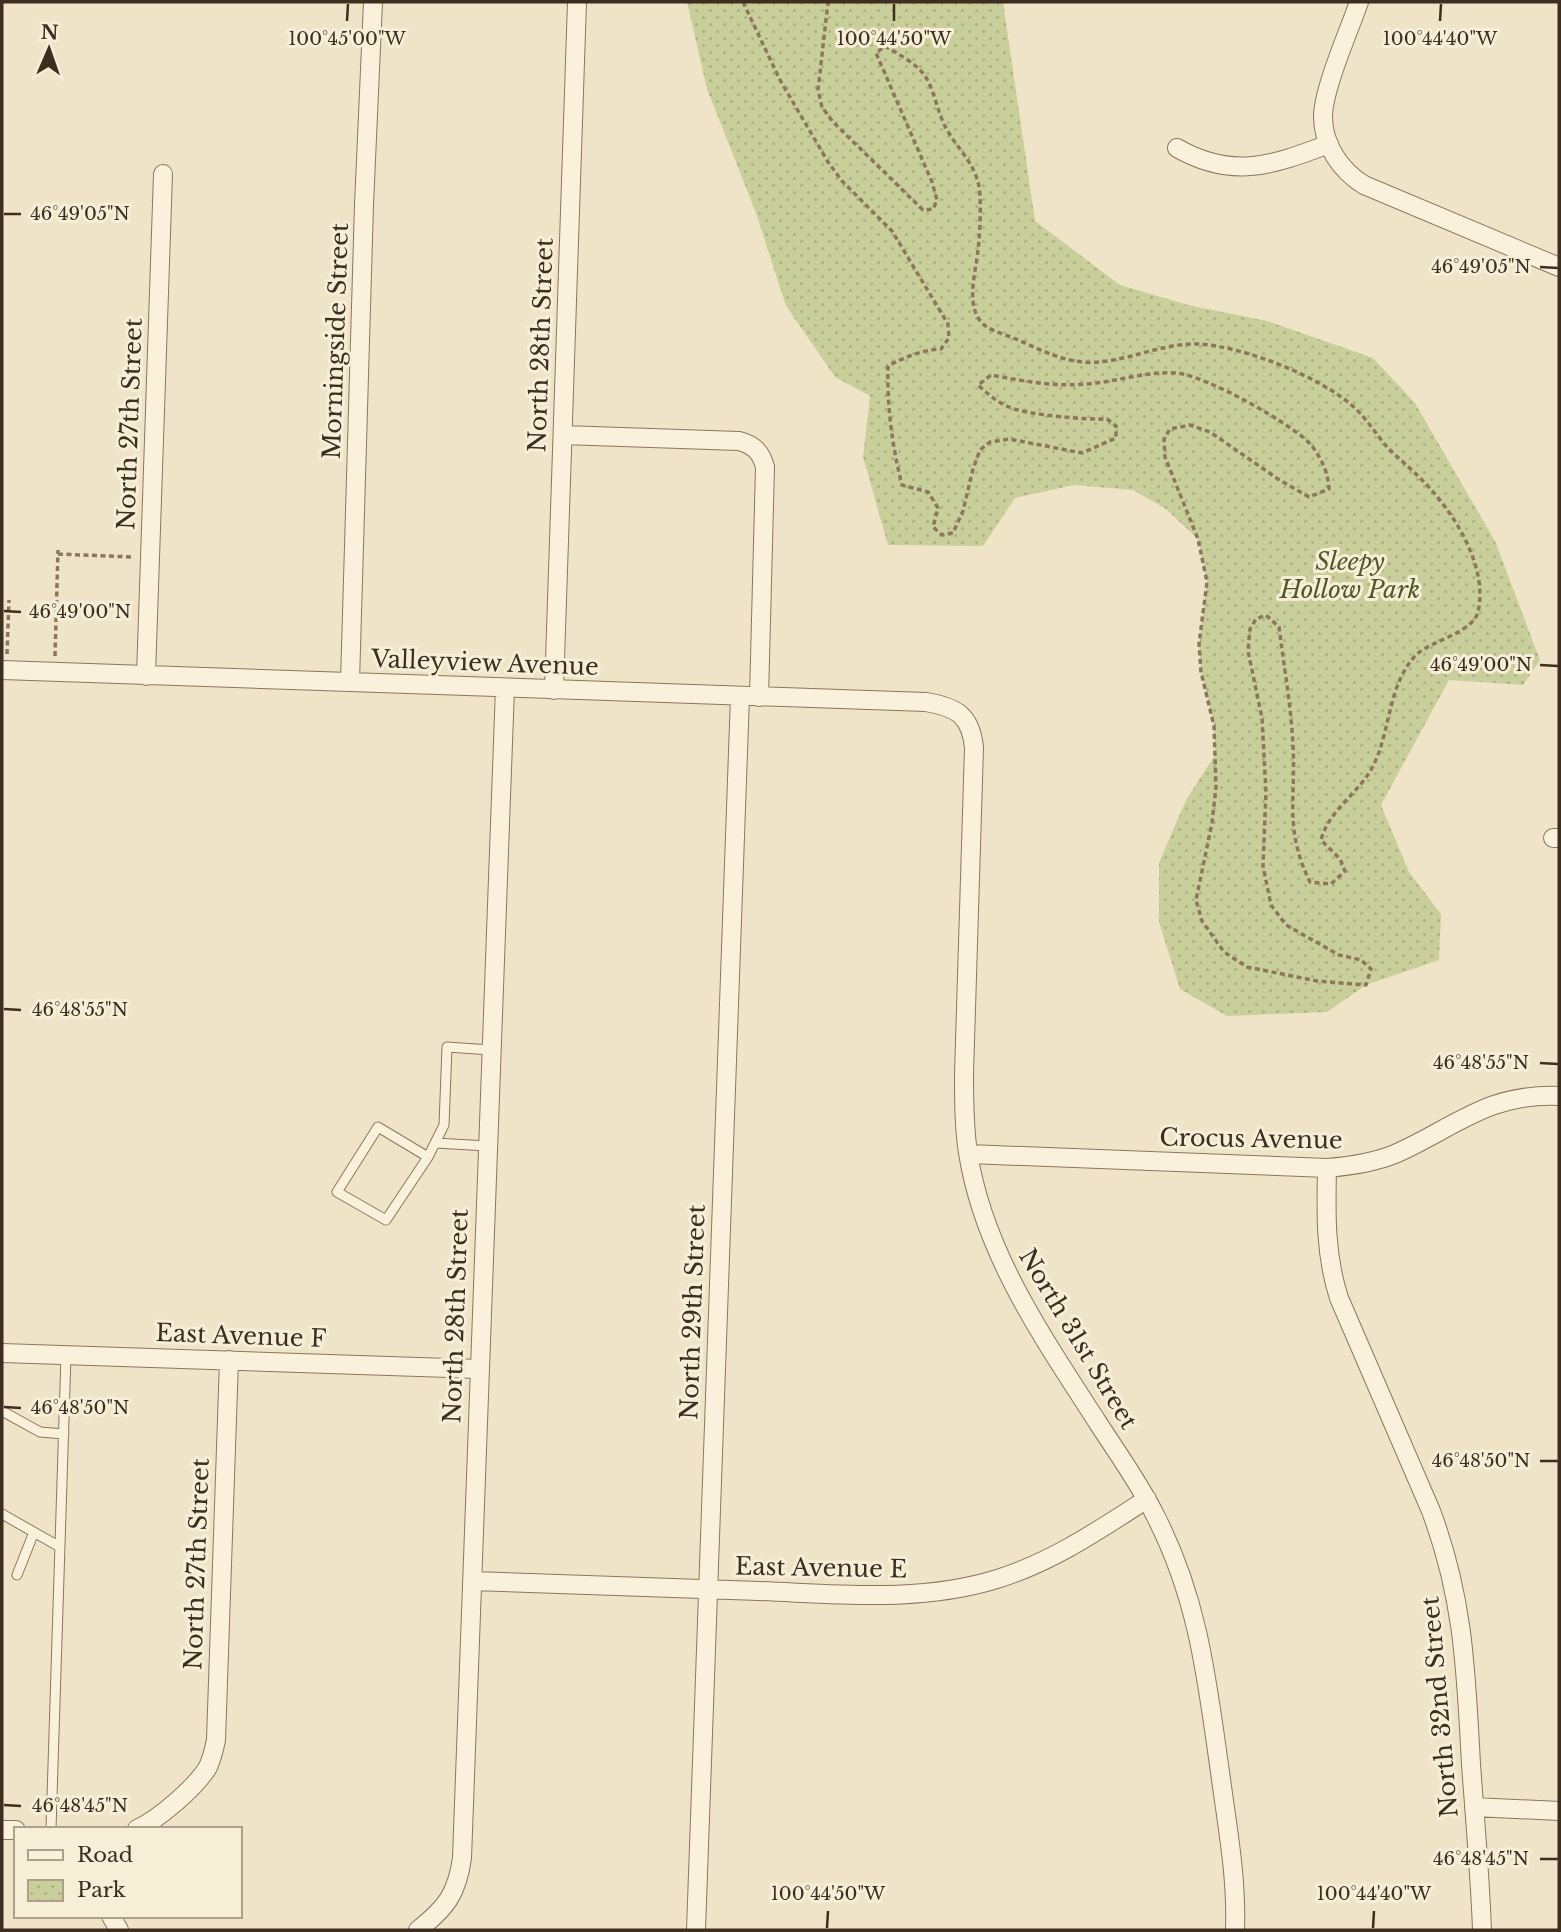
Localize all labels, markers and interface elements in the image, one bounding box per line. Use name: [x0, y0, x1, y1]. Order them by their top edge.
north arrow: [14, 14, 84, 84]
text: N: [40, 21, 59, 44]
text: 100°45'00"W: [288, 28, 407, 50]
text: 100°44'50"W: [837, 28, 952, 50]
text: 100°44'40"W: [1383, 28, 1498, 50]
text: 46°49'05"N: [30, 203, 130, 225]
street label: Morningside Street: [317, 222, 354, 460]
street label: North 28th Street: [522, 237, 559, 453]
text: 46°49'05"N: [1431, 256, 1531, 278]
street label: North 27th Street: [111, 318, 148, 530]
park label: Sleepy Hollow Park: [1279, 547, 1420, 604]
text: 46°49'00"N: [29, 601, 131, 623]
street label: Valleyview Avenue: [370, 644, 599, 681]
text: 46°49'00"N: [1430, 654, 1532, 676]
text: 46°48'55"N: [32, 999, 128, 1021]
text: 46°48'55"N: [1433, 1052, 1529, 1074]
street label: Crocus Avenue: [1159, 1122, 1343, 1155]
street label: North 29th Street: [674, 1204, 711, 1420]
street label: North 28th Street: [437, 1208, 474, 1424]
street label: North 31st Street: [1013, 1243, 1144, 1434]
street label: East Avenue F: [155, 1318, 327, 1353]
text: 46°48'50"N: [31, 1397, 129, 1419]
text: 46°48'50"N: [1432, 1450, 1530, 1472]
street label: North 27th Street: [178, 1458, 215, 1670]
street label: East Avenue E: [735, 1551, 907, 1584]
street label: North 32nd Street: [1415, 1595, 1464, 1819]
text: 46°48'45"N: [32, 1795, 128, 1817]
legend: [14, 1827, 242, 1918]
text: Road: [77, 1842, 133, 1868]
text: 46°48'45"N: [1433, 1848, 1529, 1870]
text: Park: [77, 1877, 126, 1903]
text: 100°44'50"W: [771, 1883, 886, 1905]
text: 100°44'40"W: [1317, 1883, 1432, 1905]

